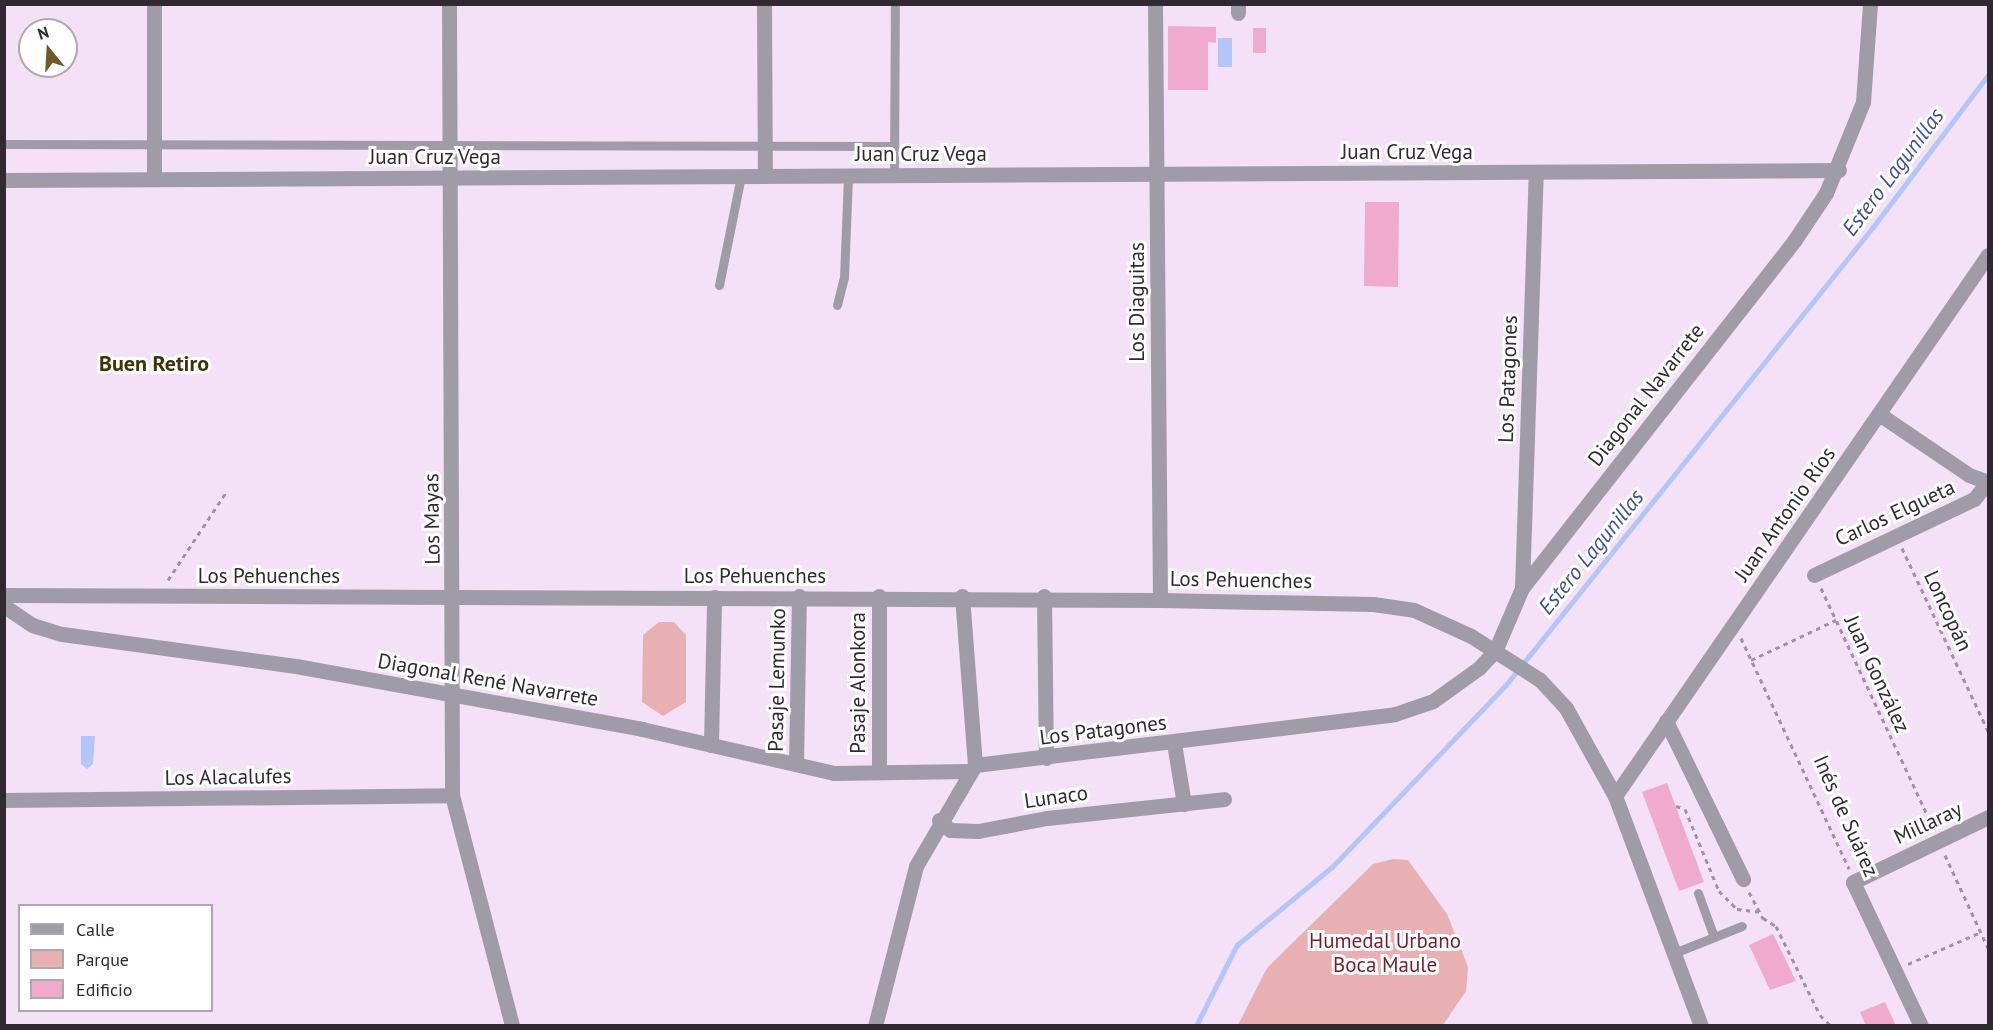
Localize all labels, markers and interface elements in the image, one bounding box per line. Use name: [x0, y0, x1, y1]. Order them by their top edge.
north arrow: [18, 18, 78, 78]
text: N: [35, 22, 51, 44]
water label: Estero Lagunillas: [1836, 103, 1950, 241]
street label: Juan Cruz Vega: [1341, 139, 1473, 165]
street label: Juan Cruz Vega: [855, 141, 987, 167]
street label: Juan Cruz Vega: [369, 144, 501, 170]
street label: Los Diaguitas: [1124, 242, 1150, 362]
street label: Los Patagones: [1493, 315, 1523, 443]
street label: Diagonal Navarrete: [1583, 319, 1709, 471]
district label: Buen Retiro: [99, 351, 209, 377]
street label: Juan Antonio Ríos: [1729, 442, 1841, 586]
street label: Los Mayas: [419, 473, 445, 565]
street label: Carlos Elgueta: [1831, 474, 1959, 552]
water label: Estero Lagunillas: [1533, 484, 1649, 620]
street label: Los Pehuenches: [198, 563, 340, 589]
street label: Los Pehuenches: [684, 563, 826, 589]
street label: Los Pehuenches: [1170, 566, 1312, 594]
street label: Loncopán: [1918, 567, 1978, 655]
street label: Pasaje Lemunko: [763, 608, 791, 752]
street label: Juan González: [1839, 611, 1915, 737]
street label: Pasaje Alonkora: [845, 612, 871, 754]
street label: Diagonal René Navarrete: [376, 648, 600, 712]
street label: Los Patagones: [1038, 710, 1168, 750]
street label: Inés de Suárez: [1808, 751, 1884, 881]
street label: Los Alacalufes: [164, 763, 292, 791]
street label: Lunaco: [1023, 780, 1089, 814]
street label: Millaray: [1890, 796, 1966, 850]
legend: [18, 904, 213, 1012]
text: Calle: [76, 918, 115, 941]
park label: Humedal Urbano Boca Maule: [1309, 928, 1461, 978]
text: Parque: [76, 948, 129, 971]
text: Edificio: [76, 978, 132, 1001]

